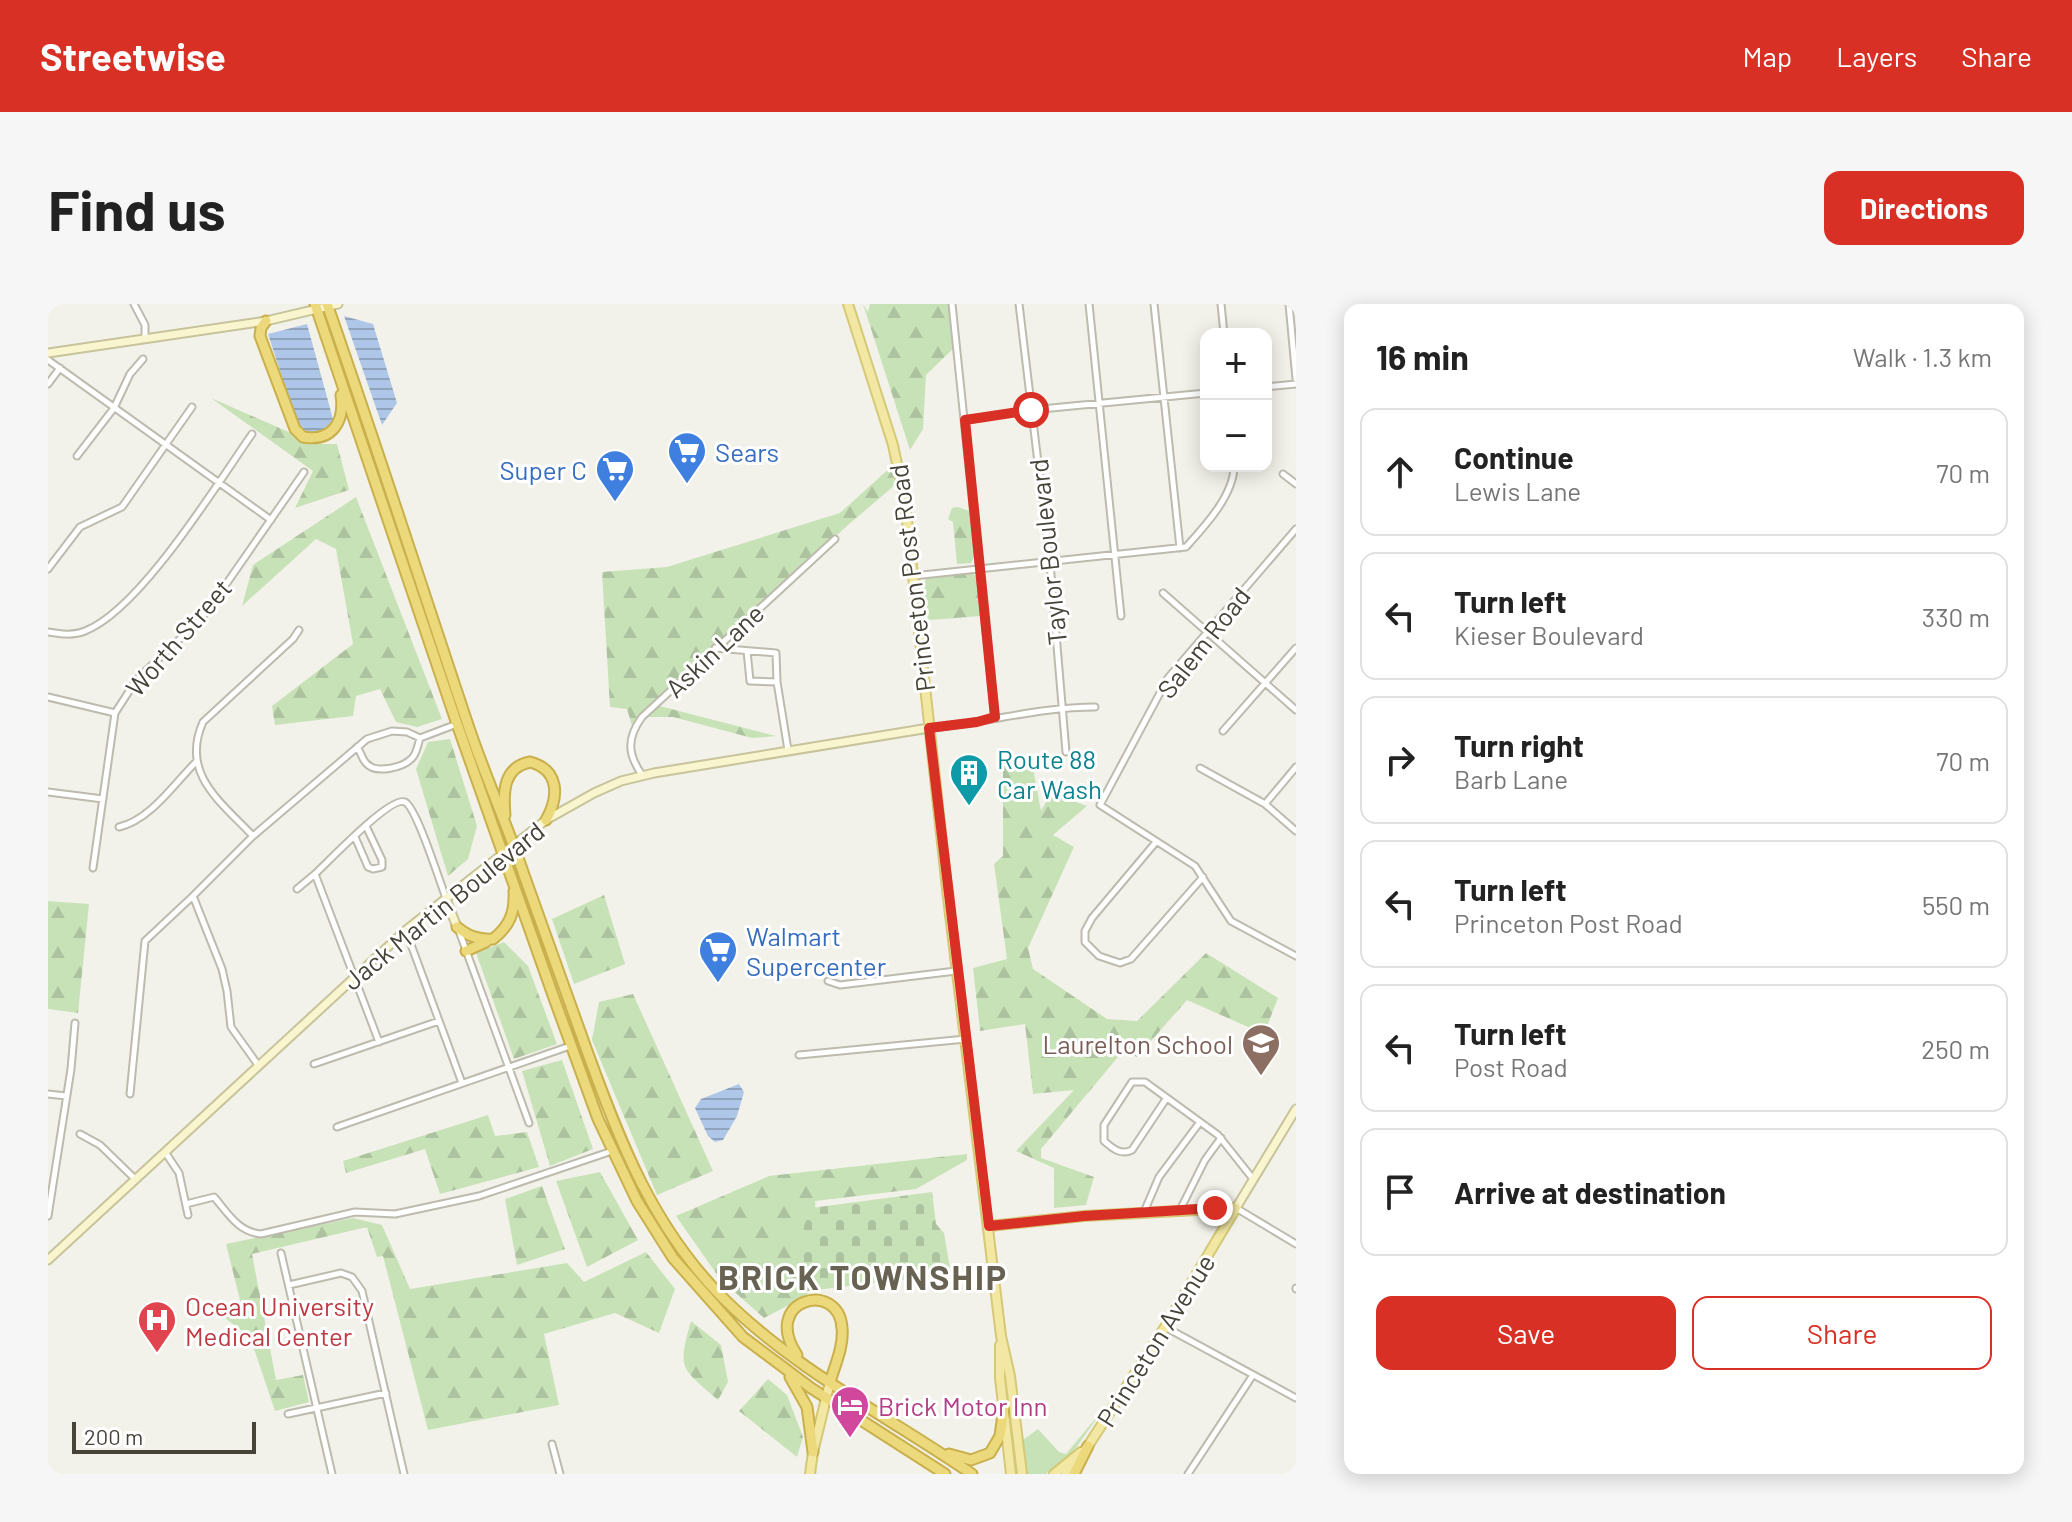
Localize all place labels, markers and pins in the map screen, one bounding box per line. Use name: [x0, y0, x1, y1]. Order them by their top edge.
supermarket icon: Sears: [666, 430, 708, 485]
place label: Sears: [715, 436, 779, 467]
supermarket icon: Super C: [594, 448, 636, 503]
place label: Super C: [499, 454, 587, 485]
place label: Route 88 Car Wash: [997, 743, 1102, 804]
building icon: Route 88 Car Wash: [948, 752, 990, 807]
place label: Walmart Supercenter: [746, 920, 887, 981]
supermarket icon: Walmart Supercenter: [697, 929, 739, 984]
school or university icon: Laurelton School: [1240, 1022, 1282, 1077]
place label: Laurelton School: [1043, 1028, 1233, 1059]
place label: Ocean University Medical Center: [185, 1290, 374, 1351]
hospital icon: Ocean University Medical Center: [136, 1299, 178, 1354]
hotel icon: Brick Motor Inn: [829, 1384, 871, 1439]
place label: Brick Motor Inn: [878, 1390, 1047, 1421]

